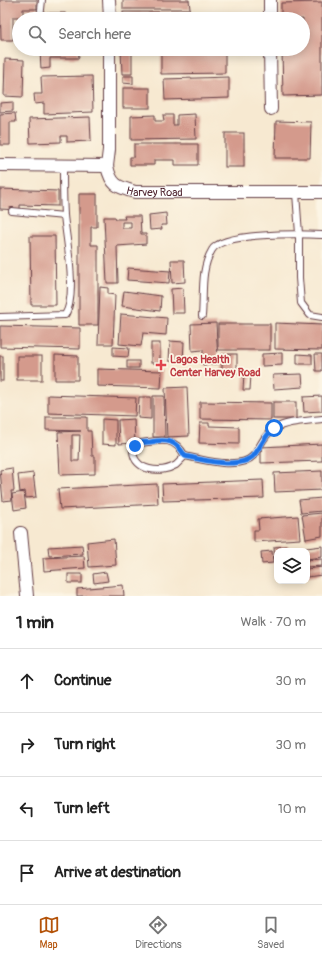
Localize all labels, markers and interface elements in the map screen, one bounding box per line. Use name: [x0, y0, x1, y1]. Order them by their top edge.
search box: [12, 12, 310, 56]
icon: search: [26, 23, 48, 45]
text: Search here: [58, 25, 131, 44]
street label: Harvey Road: [125, 184, 183, 199]
place label: Lagos Health Center Harvey Road: [170, 353, 261, 379]
marker: Lagos Health Center Harvey Road: [155, 359, 167, 371]
route start: [265, 419, 283, 437]
route end: [126, 437, 144, 455]
map controls: [274, 548, 310, 584]
button: layers: [274, 548, 310, 584]
text: 1 min: [16, 612, 54, 633]
text: Walk · 70 m: [240, 614, 306, 630]
icon: ahead: [16, 670, 38, 692]
text: Continue: [54, 671, 112, 690]
text: 30 m: [276, 673, 306, 689]
icon: right: [16, 734, 38, 756]
text: Turn right: [54, 735, 115, 754]
text: 30 m: [276, 737, 306, 753]
icon: left: [16, 798, 38, 820]
text: Turn left: [54, 799, 110, 818]
text: 10 m: [278, 801, 306, 817]
icon: arrive: [16, 862, 38, 884]
text: Arrive at destination: [54, 863, 181, 882]
tab: Map: [38, 914, 60, 951]
tab: Directions: [135, 914, 182, 951]
tab: Saved: [257, 914, 284, 951]

